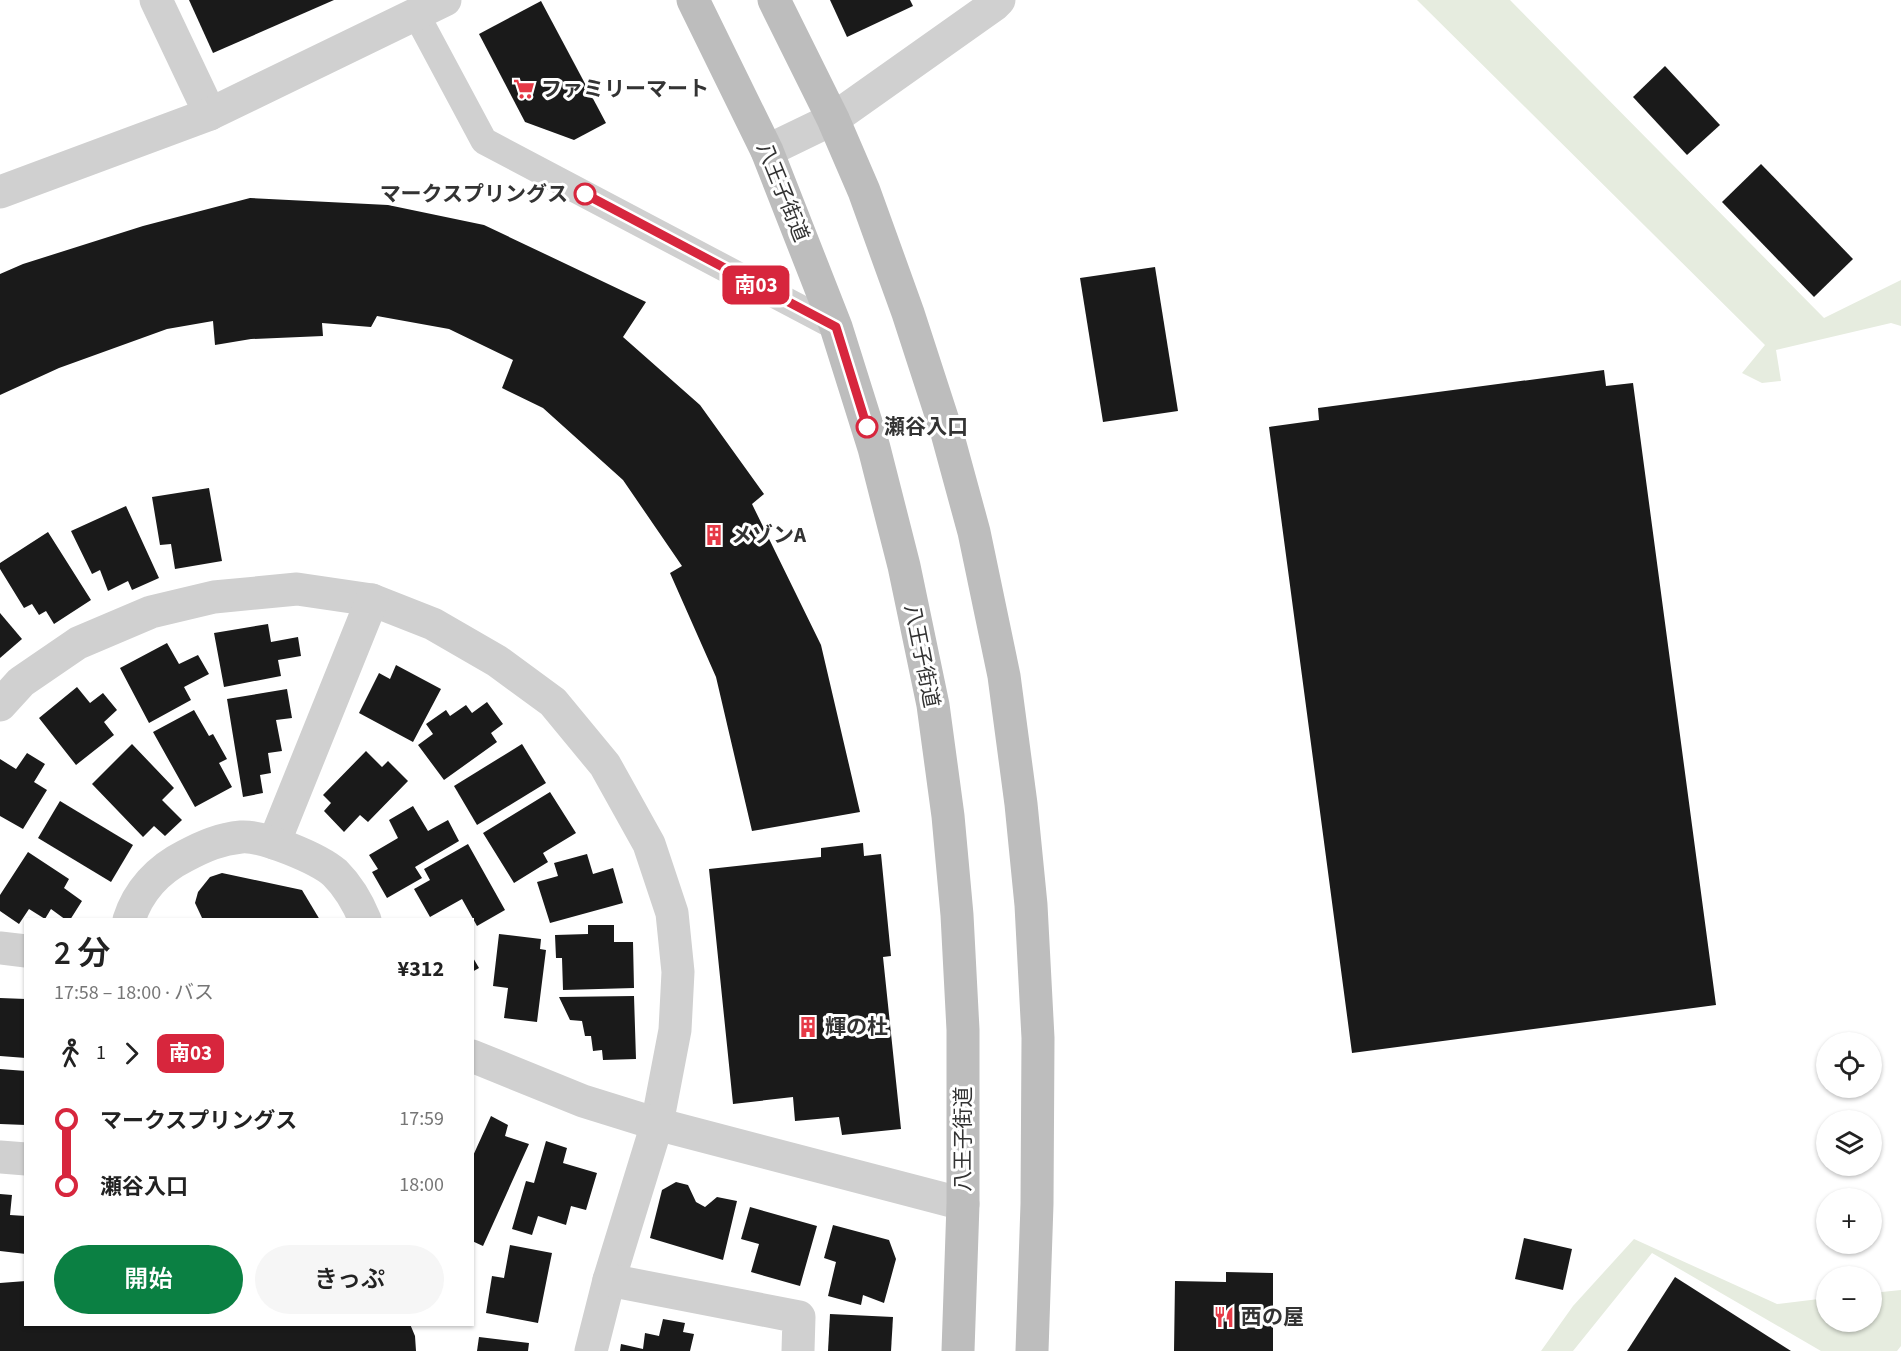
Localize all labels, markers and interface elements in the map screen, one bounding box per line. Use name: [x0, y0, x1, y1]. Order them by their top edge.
place label: ファミリーマート: [541, 74, 709, 104]
supermarket icon: ファミリーマート: [512, 77, 536, 101]
street label: 八王子街道: [749, 138, 817, 246]
place label: マークスプリングス: [380, 179, 568, 209]
marker: マークスプリングス: [574, 183, 596, 205]
line badge: 南03: [722, 266, 790, 304]
text: 南03: [734, 270, 778, 300]
place label: 瀬谷入口: [884, 412, 968, 442]
marker: 瀬谷入口: [856, 416, 878, 438]
place label: メゾンA: [731, 520, 807, 550]
building icon: メゾンA: [702, 523, 726, 547]
street label: 八王子街道: [897, 602, 947, 710]
text: 2 分: [54, 930, 111, 977]
text: ¥312: [398, 953, 444, 985]
text: 17:58 – 18:00 · バス: [54, 979, 214, 1007]
place label: 輝の杜: [825, 1012, 888, 1042]
building icon: 輝の杜: [796, 1015, 820, 1039]
map controls: [1816, 1032, 1882, 1332]
button: locate: [1816, 1032, 1882, 1098]
icon: walk: [54, 1037, 87, 1070]
icon: forward: [115, 1037, 148, 1070]
text: 南03: [169, 1038, 212, 1068]
text: 1: [96, 1039, 106, 1067]
street label: 八王子街道: [948, 1087, 978, 1192]
text: マークスプリングス: [100, 1105, 297, 1137]
text: 17:59: [399, 1105, 444, 1133]
button: layers: [1816, 1110, 1882, 1176]
text: 瀬谷入口: [100, 1171, 188, 1203]
text: 18:00: [399, 1171, 444, 1199]
button: +: [1816, 1188, 1882, 1254]
button: 開始: [54, 1245, 243, 1314]
button: きっぷ: [255, 1245, 444, 1314]
button: −: [1816, 1266, 1882, 1332]
place label: 西の屋: [1241, 1302, 1304, 1332]
restaurant icon: 西の屋: [1212, 1305, 1236, 1329]

